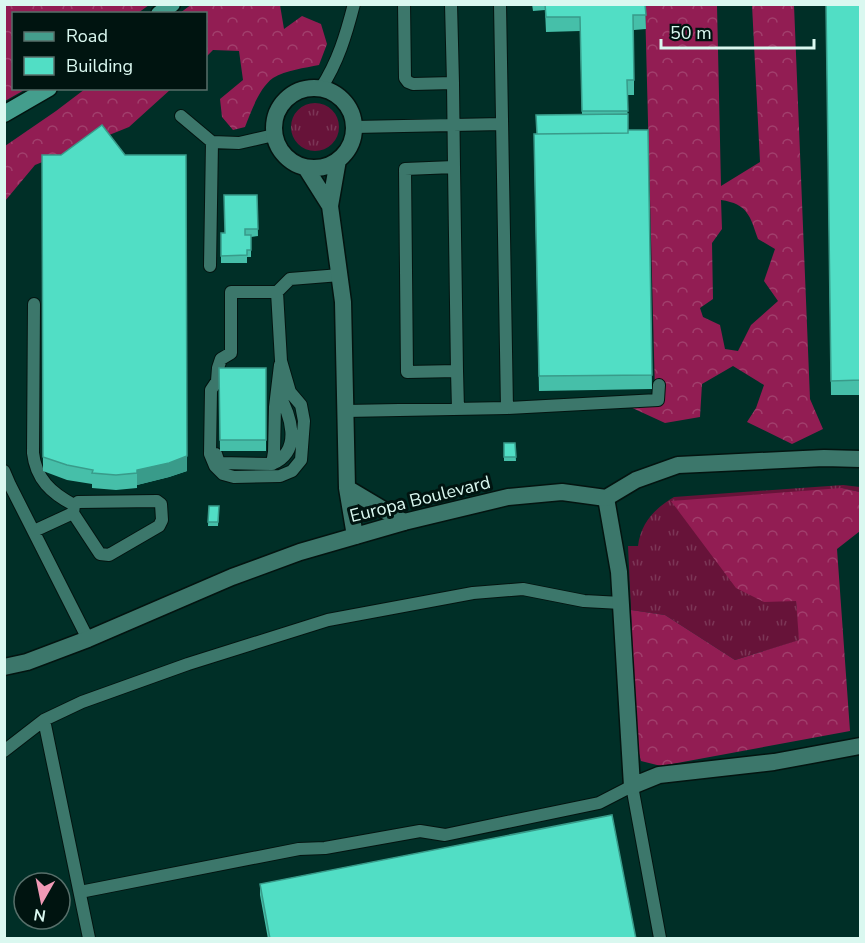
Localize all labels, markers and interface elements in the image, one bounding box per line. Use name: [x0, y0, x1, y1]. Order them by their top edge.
legend: [12, 12, 207, 90]
scale bar: [661, 12, 814, 50]
text: 50 m: [670, 21, 712, 45]
text: Road: [66, 24, 108, 48]
text: Building: [66, 54, 133, 78]
street label: Europa Boulevard: [347, 470, 493, 528]
north arrow: [12, 871, 72, 931]
text: N: [32, 903, 47, 927]

